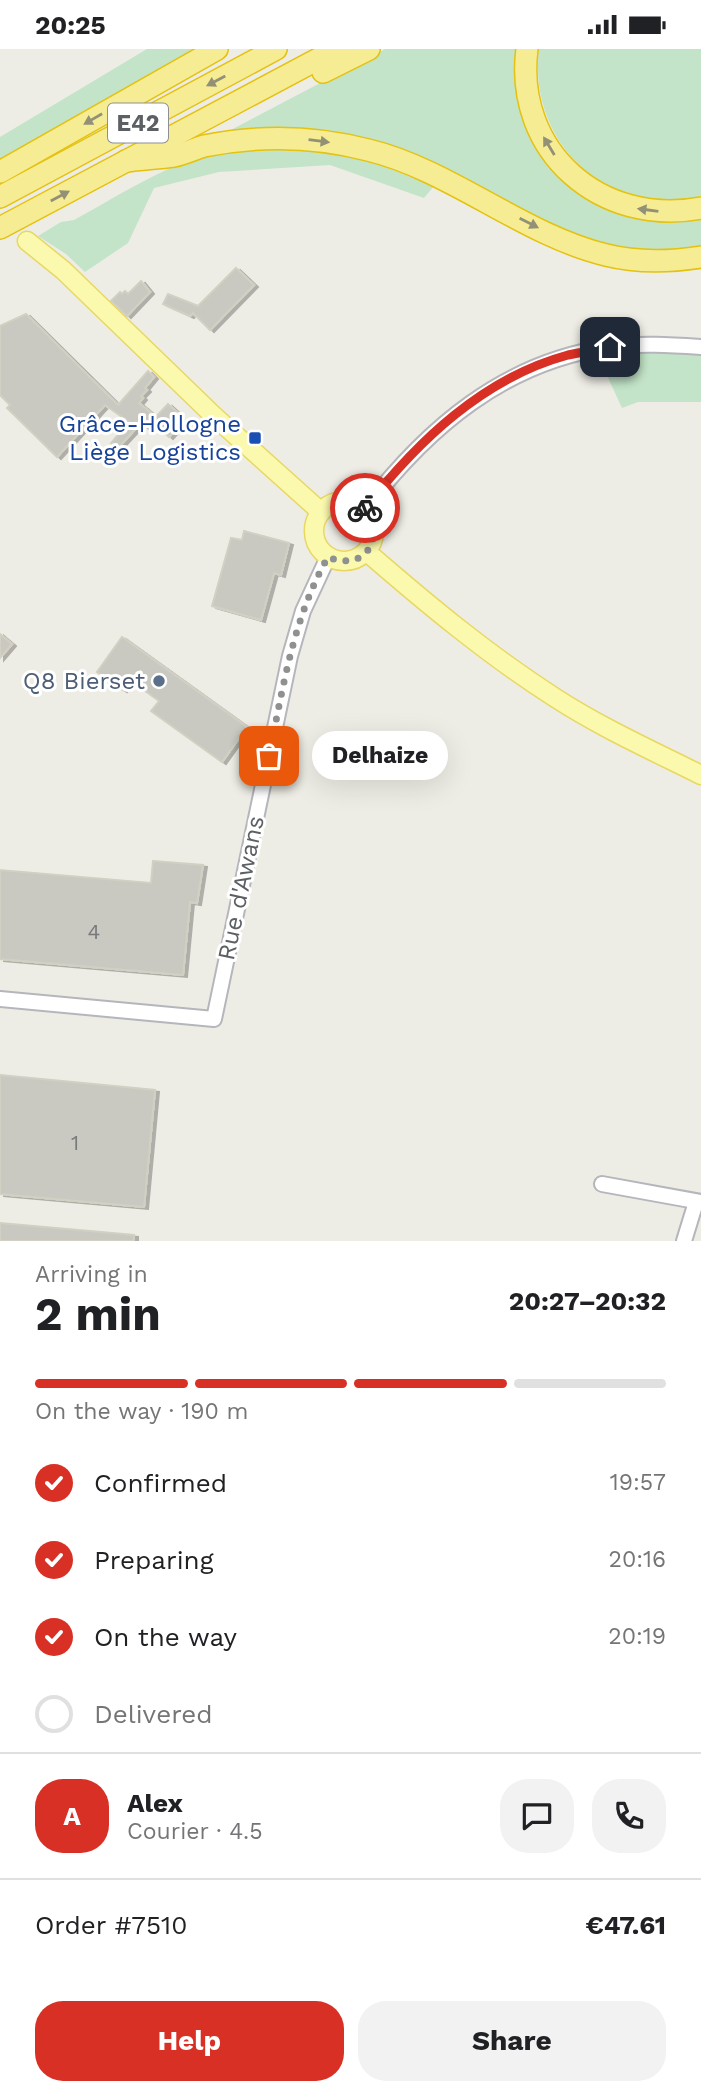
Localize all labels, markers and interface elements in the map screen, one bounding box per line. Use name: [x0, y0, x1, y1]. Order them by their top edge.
text: 20:25: [35, 10, 106, 40]
one-way arrow: [206, 75, 226, 87]
road number: E42: [108, 103, 168, 143]
one-way arrow: [84, 113, 103, 125]
one-way arrow: [308, 135, 330, 146]
one-way arrow: [542, 136, 555, 155]
one-way arrow: [51, 190, 70, 202]
one-way arrow: [636, 204, 658, 215]
one-way arrow: [519, 218, 539, 229]
pin: [580, 317, 640, 377]
icon: home: [591, 328, 629, 366]
place label: Grâce-Hollogne Liège Logistics: [59, 410, 241, 466]
marker: Grâce-Hollogne Liège Logistics: [247, 430, 263, 446]
courier: [330, 473, 400, 543]
icon: bike: [346, 489, 384, 527]
place label: Q8 Bierset: [23, 667, 145, 695]
marker: Q8 Bierset: [151, 673, 167, 689]
pin: [239, 726, 299, 786]
callout: Delhaize: [311, 731, 448, 781]
icon: bag: [250, 737, 288, 775]
text: Delhaize: [332, 742, 428, 769]
street label: Rue d'Awans: [212, 813, 270, 963]
house number: 4: [88, 919, 100, 944]
house number: 1: [71, 1130, 79, 1155]
text: Arriving in: [35, 1261, 148, 1288]
text: 20:27–20:32: [509, 1286, 666, 1316]
text: 2 min: [35, 1287, 161, 1341]
text: On the way · 190 m: [35, 1398, 248, 1425]
icon: check: [35, 1464, 73, 1502]
text: Confirmed: [94, 1468, 227, 1498]
text: 19:57: [610, 1469, 666, 1496]
icon: check: [35, 1541, 73, 1579]
text: Preparing: [94, 1545, 214, 1575]
text: 20:16: [609, 1546, 666, 1573]
icon: check: [35, 1618, 73, 1656]
text: On the way: [94, 1622, 237, 1652]
text: 20:19: [608, 1623, 666, 1650]
text: Delivered: [94, 1699, 213, 1729]
button: chat: [500, 1779, 574, 1853]
button: phone: [592, 1779, 666, 1853]
text: Alex: [127, 1788, 183, 1818]
text: A: [63, 1801, 81, 1831]
text: Courier · 4.5: [127, 1818, 263, 1845]
text: Order #7510: [35, 1910, 187, 1940]
text: €47.61: [585, 1910, 666, 1940]
button: Help: [35, 2001, 344, 2081]
button: Share: [358, 2001, 666, 2081]

